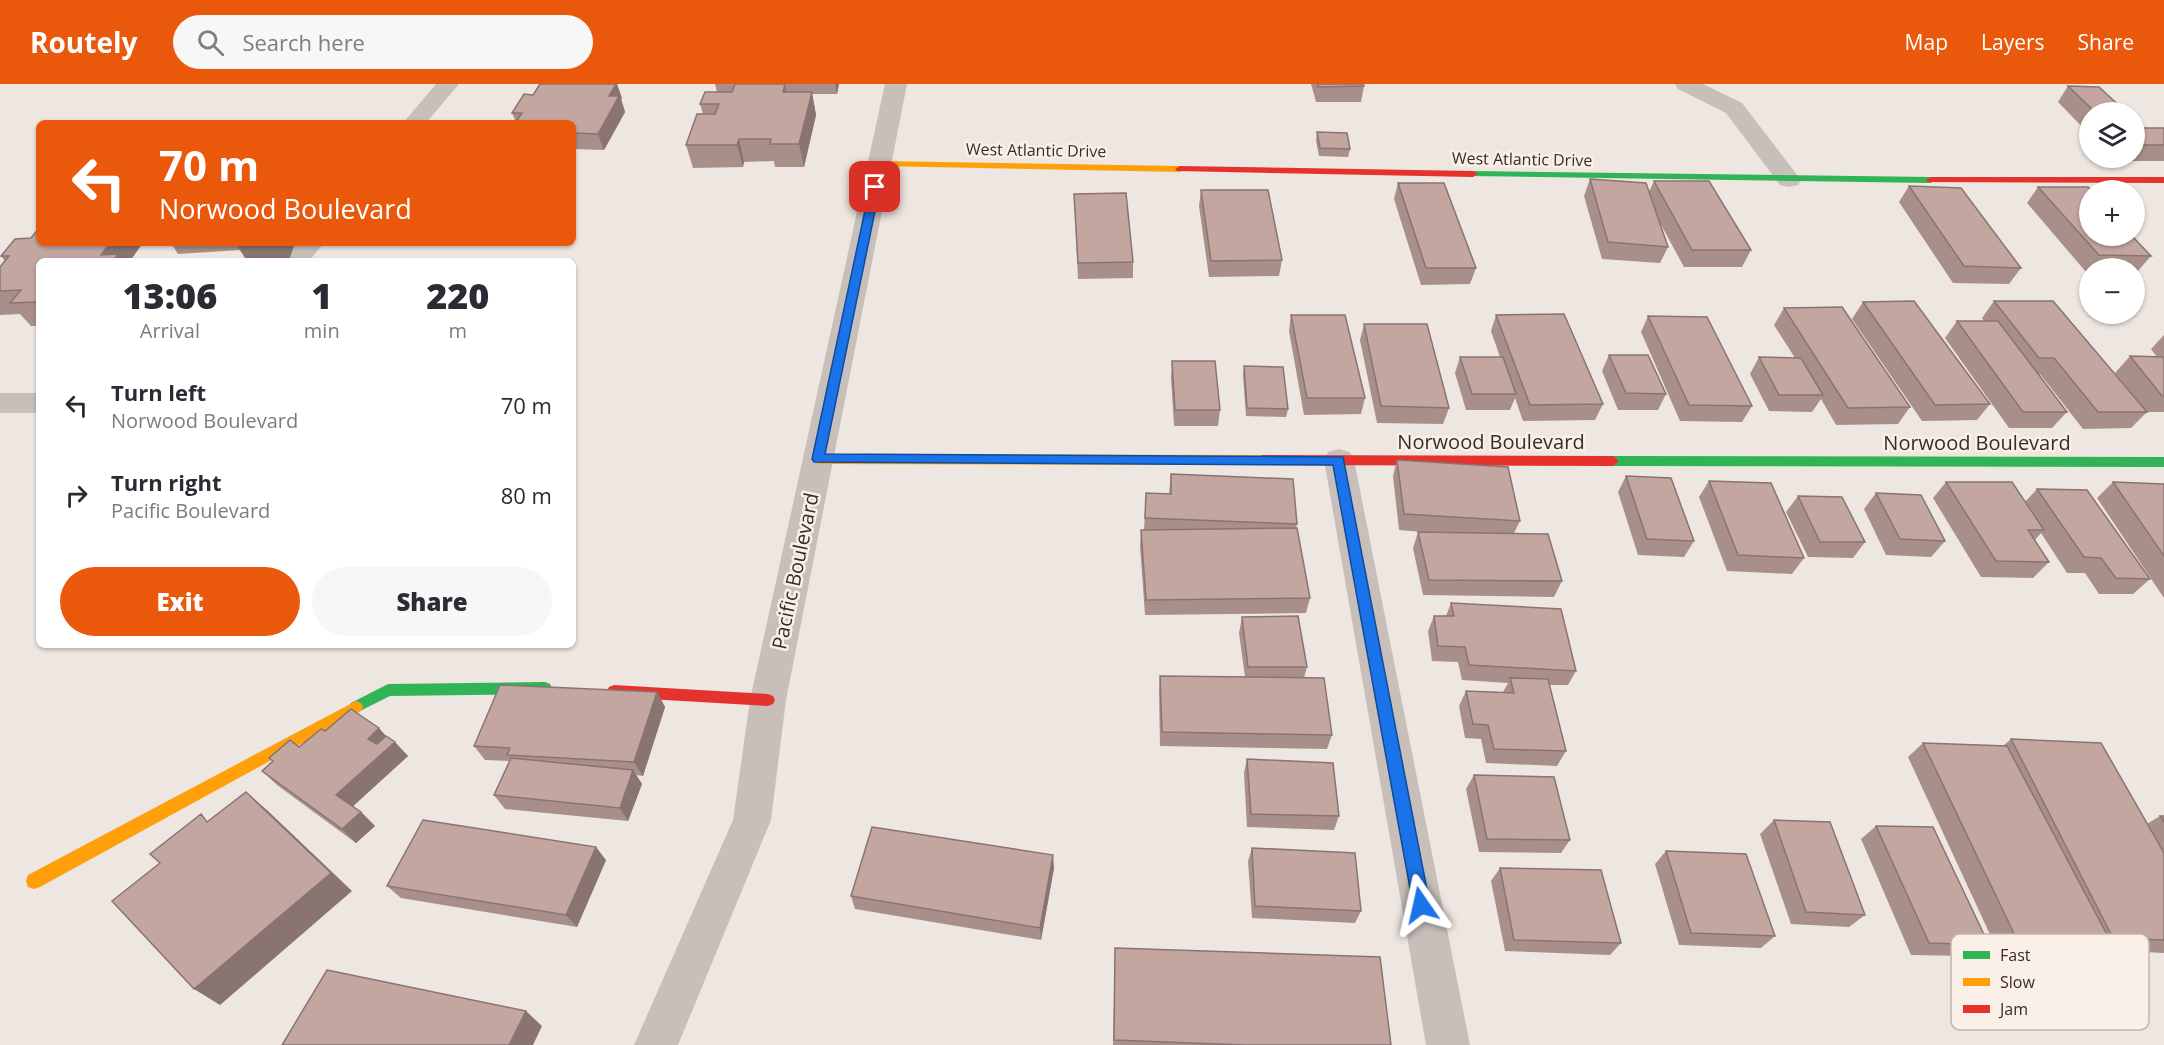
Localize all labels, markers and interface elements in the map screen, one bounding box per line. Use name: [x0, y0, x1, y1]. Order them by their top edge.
search box: [173, 15, 593, 69]
text: Routely: [30, 23, 137, 61]
icon: search: [194, 26, 227, 59]
text: Search here: [242, 27, 365, 57]
text: Map: [1905, 28, 1948, 56]
text: Layers: [1981, 28, 2045, 56]
text: Share: [2078, 28, 2134, 56]
map controls: [2079, 102, 2145, 324]
button: layers: [2079, 102, 2145, 168]
text: 70 m: [159, 136, 259, 193]
street label: West Atlantic Drive: [966, 138, 1106, 162]
icon: left: [60, 144, 138, 222]
street label: West Atlantic Drive: [1452, 147, 1592, 171]
pin: [849, 161, 900, 212]
icon: arrive: [858, 170, 891, 203]
button: +: [2079, 180, 2145, 246]
text: Norwood Boulevard: [159, 190, 412, 227]
button: −: [2079, 258, 2145, 324]
text: 13:06: [123, 271, 217, 320]
text: 1: [311, 271, 332, 320]
text: 220: [426, 271, 489, 320]
text: Arrival: [140, 317, 200, 344]
text: min: [304, 317, 340, 344]
text: m: [449, 317, 467, 344]
text: Turn left: [111, 377, 206, 407]
icon: left: [60, 389, 93, 422]
text: 70 m: [501, 390, 552, 420]
text: Norwood Boulevard: [111, 407, 298, 434]
street label: Norwood Boulevard: [1397, 428, 1585, 455]
street label: Norwood Boulevard: [1883, 429, 2071, 456]
text: Turn right: [111, 467, 222, 497]
icon: right: [60, 479, 93, 512]
text: 80 m: [501, 480, 552, 510]
street label: Pacific Boulevard: [765, 490, 825, 652]
text: Pacific Boulevard: [111, 497, 270, 524]
button: Exit: [60, 567, 300, 636]
button: Share: [312, 567, 552, 636]
position arrow: [1389, 873, 1453, 937]
legend: [1951, 934, 2149, 1030]
text: Fast: [2000, 944, 2031, 966]
text: Slow: [2000, 971, 2035, 993]
text: Jam: [1998, 998, 2028, 1020]

